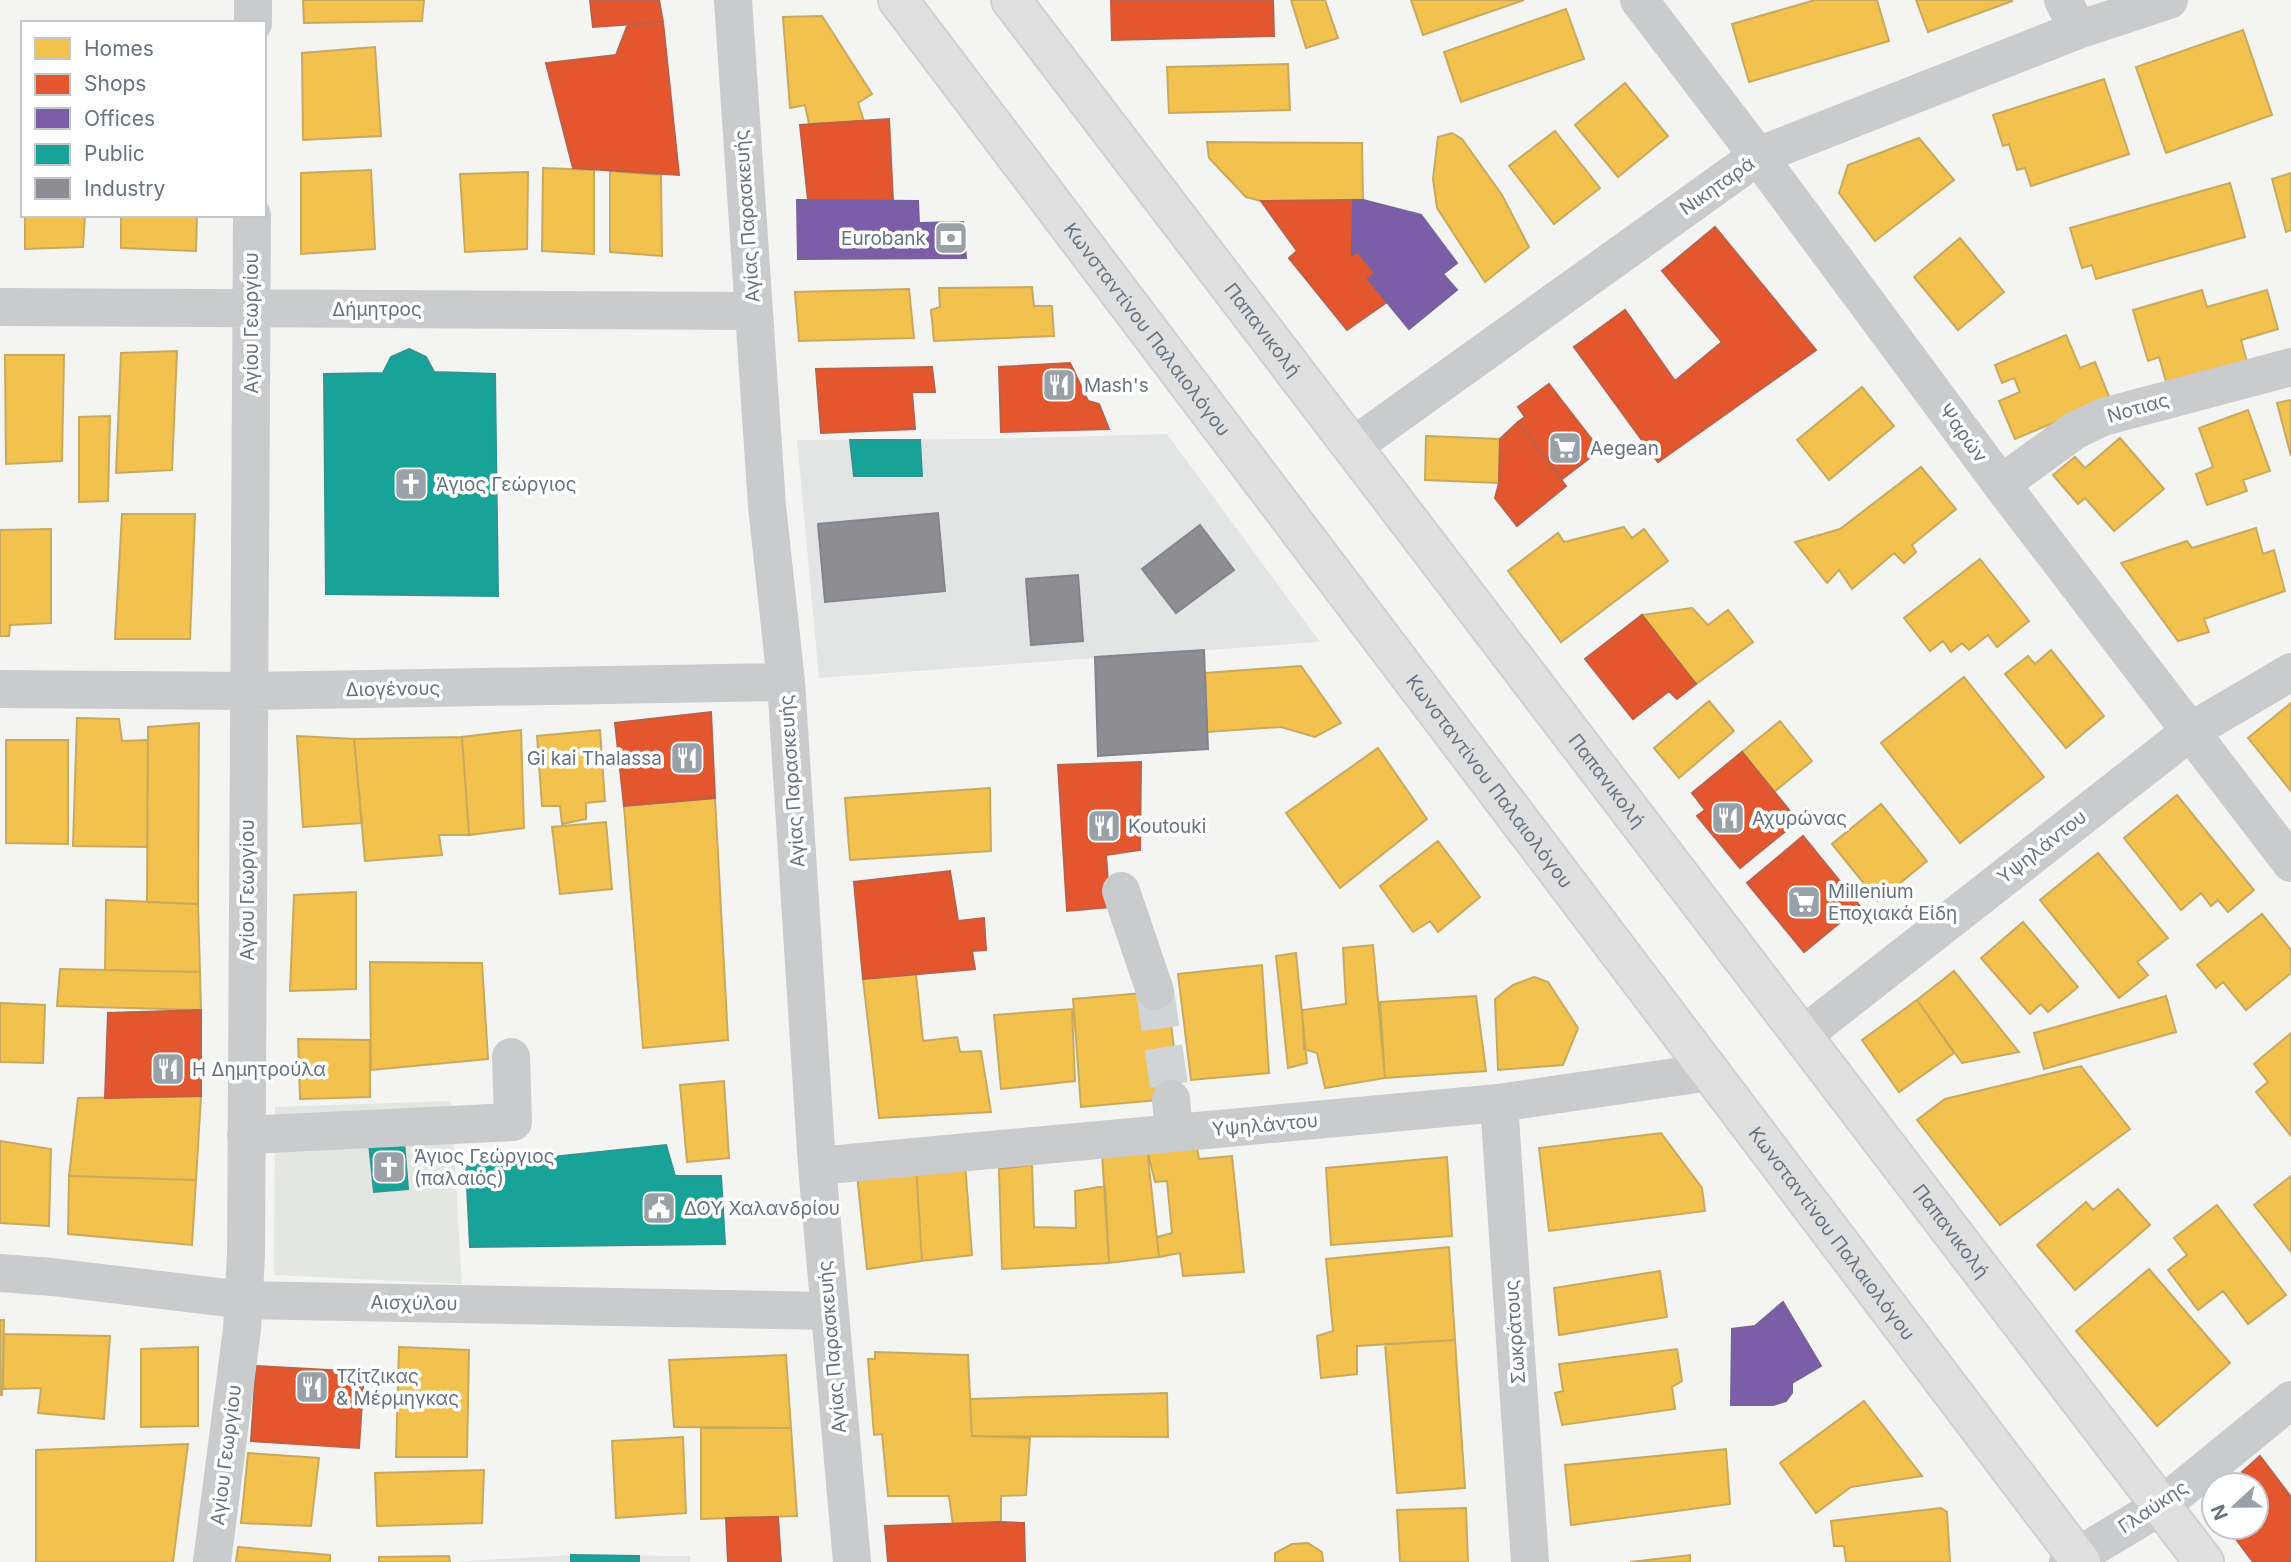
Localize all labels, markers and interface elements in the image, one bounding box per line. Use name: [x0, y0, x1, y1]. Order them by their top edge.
legend: [21, 21, 266, 217]
text: Homes: [84, 36, 154, 61]
text: Shops: [84, 71, 146, 96]
text: Offices: [84, 106, 155, 131]
street label: Αγίας Παρασκευής: [729, 129, 765, 303]
text: Public: [84, 141, 145, 166]
street label: Νικηταρά: [1675, 152, 1759, 220]
text: Industry: [84, 176, 166, 201]
street label: Κωνσταντίνου Παλαιολόγου: [1059, 218, 1236, 440]
bank icon: Eurobank: [932, 219, 970, 257]
place label: Eurobank: [841, 227, 927, 250]
street label: Αγίου Γεωργίου: [240, 252, 263, 394]
street label: Παπανικολή: [1220, 278, 1306, 381]
street label: Δήμητρος: [332, 298, 422, 321]
restaurant icon: Mash's: [1040, 366, 1078, 404]
place label: Mash's: [1084, 374, 1149, 397]
street label: Νοτιας: [2104, 388, 2172, 428]
street label: Ψαρών: [1934, 399, 1992, 467]
supermarket icon: Aegean: [1546, 429, 1584, 467]
place label: Aegean: [1590, 437, 1659, 460]
church icon: Άγιος Γεώργιος: [392, 465, 430, 503]
place label: Άγιος Γεώργιος: [436, 473, 576, 496]
street label: Κωνσταντίνου Παλαιολόγου: [1402, 670, 1578, 892]
street label: Διογένους: [345, 677, 441, 701]
street label: Αγίας Παρασκευής: [774, 694, 810, 868]
street label: Παπανικολή: [1564, 729, 1650, 832]
restaurant icon: Gi kai Thalassa: [668, 739, 706, 777]
place label: Gi kai Thalassa: [527, 747, 662, 770]
restaurant icon: Αχυρώνας: [1709, 799, 1747, 837]
street label: Υψηλάντου: [1993, 805, 2091, 889]
restaurant icon: Koutouki: [1085, 807, 1123, 845]
place label: Αχυρώνας: [1752, 807, 1847, 830]
place label: Koutouki: [1128, 815, 1206, 838]
street label: Αγίου Γεωργίου: [236, 819, 259, 961]
place label: Millenium Εποχιακά Είδη: [1828, 880, 1957, 925]
supermarket icon: Millenium Εποχιακά Είδη: [1785, 883, 1823, 921]
restaurant icon: Η Δημητρούλα: [149, 1050, 187, 1088]
place label: Η Δημητρούλα: [192, 1058, 326, 1081]
street label: Υψηλάντου: [1211, 1109, 1319, 1141]
street label: Κωνσταντίνου Παλαιολόγου: [1744, 1122, 1920, 1344]
place label: Άγιος Γεώργιος (παλαιός): [414, 1145, 554, 1190]
church icon: Άγιος Γεώργιος (παλαιός): [370, 1148, 408, 1186]
street label: Παπανικολή: [1908, 1180, 1994, 1282]
public building icon: ΔΟΥ Χαλανδρίου: [640, 1189, 678, 1227]
place label: ΔΟΥ Χαλανδρίου: [684, 1197, 840, 1220]
street label: Αγίας Παρασκευής: [813, 1260, 851, 1434]
street label: Σωκράτους: [1500, 1279, 1530, 1385]
street label: Αισχύλου: [370, 1291, 458, 1315]
place label: Τζίτζικας & Μέρμηγκας: [336, 1365, 459, 1410]
restaurant icon: Τζίτζικας & Μέρμηγκας: [293, 1368, 331, 1406]
street label: Αγίου Γεωργίου: [206, 1383, 246, 1527]
north arrow: [2200, 1471, 2270, 1541]
street label: Γλαύκης: [2114, 1476, 2192, 1538]
text: N: [2206, 1501, 2233, 1523]

